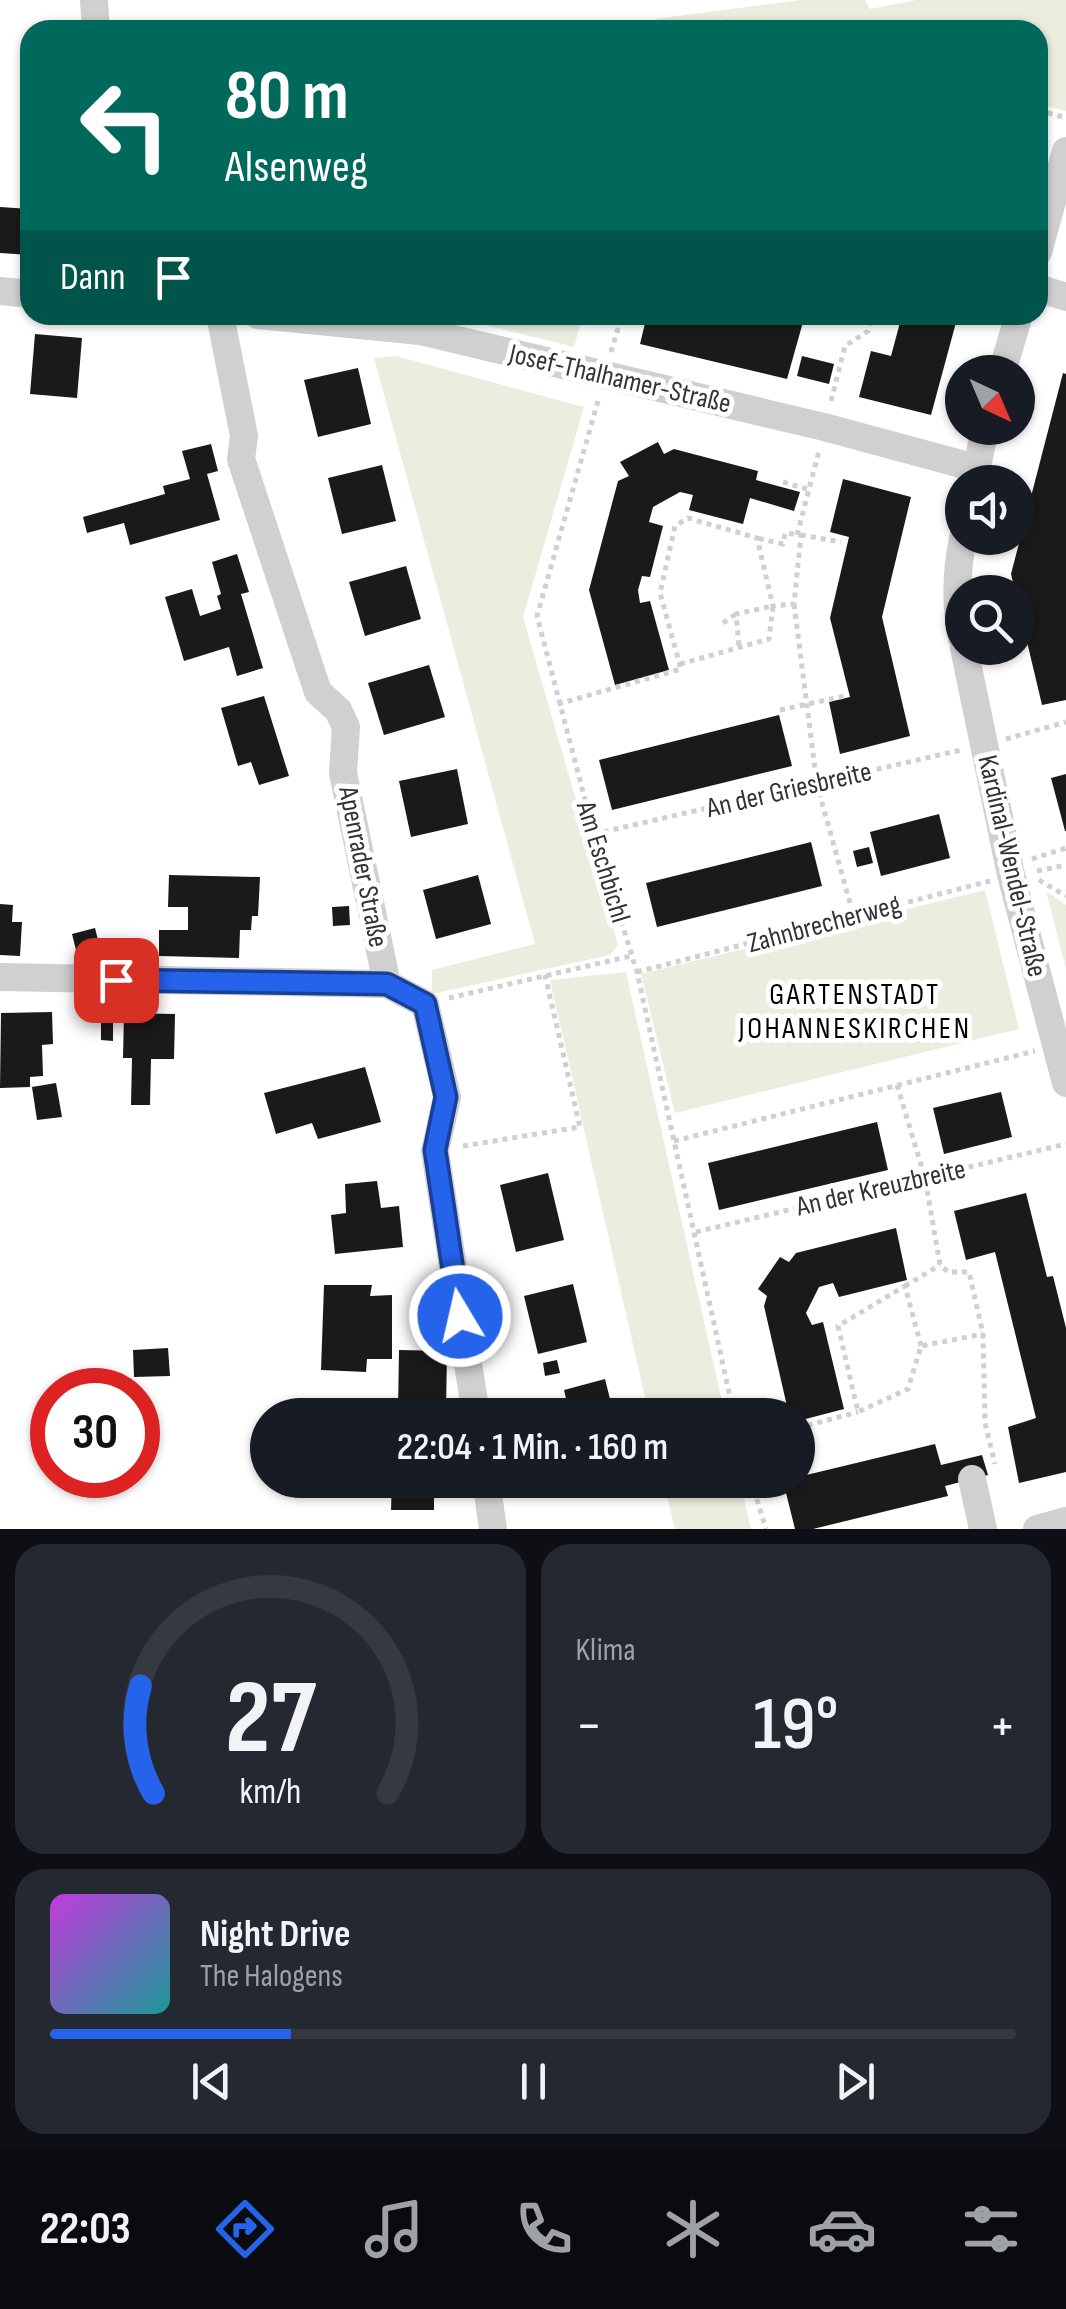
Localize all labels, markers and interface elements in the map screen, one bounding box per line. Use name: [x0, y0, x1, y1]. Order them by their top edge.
text: 80 m: [225, 55, 349, 139]
icon: left: [60, 60, 190, 190]
text: Alsenweg: [225, 140, 368, 195]
icon: arrive: [146, 250, 201, 305]
text: Dann: [60, 255, 126, 300]
street label: Josef-Thalhamer-Straße: [505, 337, 734, 421]
north arrow: [945, 355, 1035, 445]
map controls: [945, 355, 1035, 665]
button: sound: [945, 465, 1035, 555]
button: search: [945, 575, 1035, 665]
street label: Kardinal-Wendel-Straße: [970, 752, 1054, 980]
street label: An der Griesbreite: [702, 755, 875, 825]
street label: Apenrader Straße: [331, 783, 395, 950]
street label: Am Eschbichl: [569, 796, 637, 927]
street label: Zahnbrecherweg: [744, 888, 904, 960]
pin: [74, 938, 159, 1023]
icon: arrive: [89, 953, 144, 1008]
district label: GARTENSTADT JOHANNESKIRCHEN: [738, 977, 971, 1047]
street label: An der Kreuzbreite: [792, 1152, 969, 1224]
position arrow: [408, 1264, 512, 1368]
speed limit sign: 30: [30, 1368, 160, 1498]
text: 22:04 · 1 Min. · 160 m: [397, 1425, 668, 1470]
text: Klima: [576, 1631, 636, 1670]
text: 27: [225, 1657, 316, 1782]
text: 19°: [753, 1680, 839, 1771]
text: −: [576, 1693, 602, 1760]
text: +: [989, 1693, 1016, 1760]
text: km/h: [239, 1771, 301, 1814]
text: Night Drive: [200, 1912, 351, 1957]
text: The Halogens: [200, 1957, 343, 1996]
icon: previous: [184, 2054, 239, 2109]
icon: pause: [506, 2054, 561, 2109]
icon: next: [828, 2054, 883, 2109]
icon: directions: [210, 2194, 280, 2264]
icon: music: [359, 2194, 429, 2264]
icon: phone: [509, 2194, 579, 2264]
icon: climate: [658, 2194, 728, 2264]
icon: car: [807, 2194, 877, 2264]
icon: filters: [956, 2194, 1026, 2264]
text: 22:03: [40, 2202, 131, 2257]

